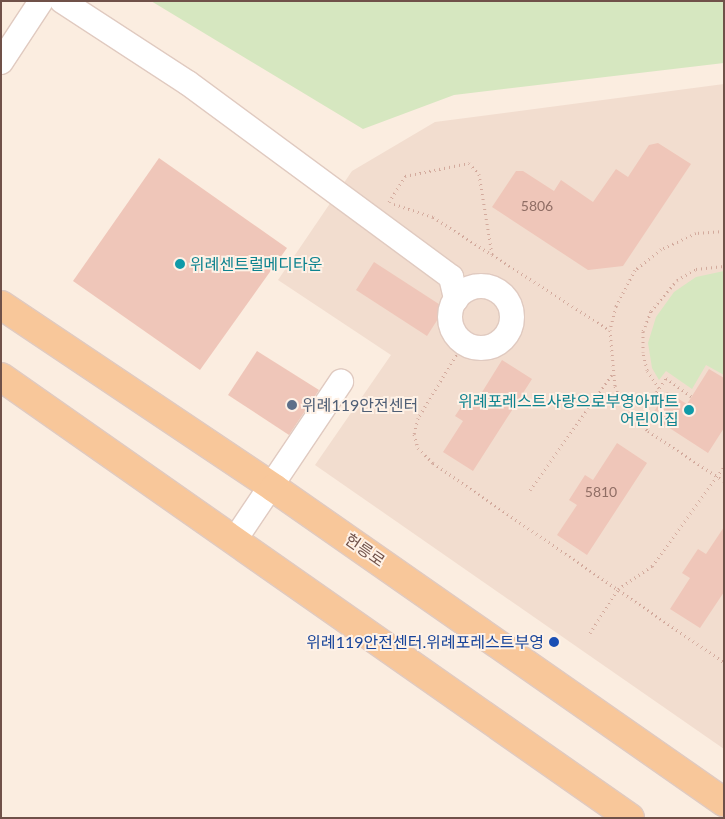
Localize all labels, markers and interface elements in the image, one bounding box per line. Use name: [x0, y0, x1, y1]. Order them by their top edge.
house number: 5806: [521, 198, 553, 214]
place label: 위례센트럴메디타운: [190, 254, 322, 274]
marker: 위례센트럴메디타운: [174, 258, 186, 270]
place label: 위례포레스트사랑으로부영아파트 어린이집: [458, 391, 679, 429]
place label: 위례119안전센터: [302, 395, 418, 415]
marker: 위례119안전센터: [286, 399, 298, 411]
marker: 위례포레스트사랑으로부영아파트 어린이집: [683, 404, 695, 416]
house number: 5810: [585, 484, 617, 500]
street label: 헌릉로: [341, 529, 389, 571]
place label: 위례119안전센터.위례포레스트부영: [306, 632, 544, 652]
marker: 위례119안전센터.위례포레스트부영: [548, 636, 560, 648]

